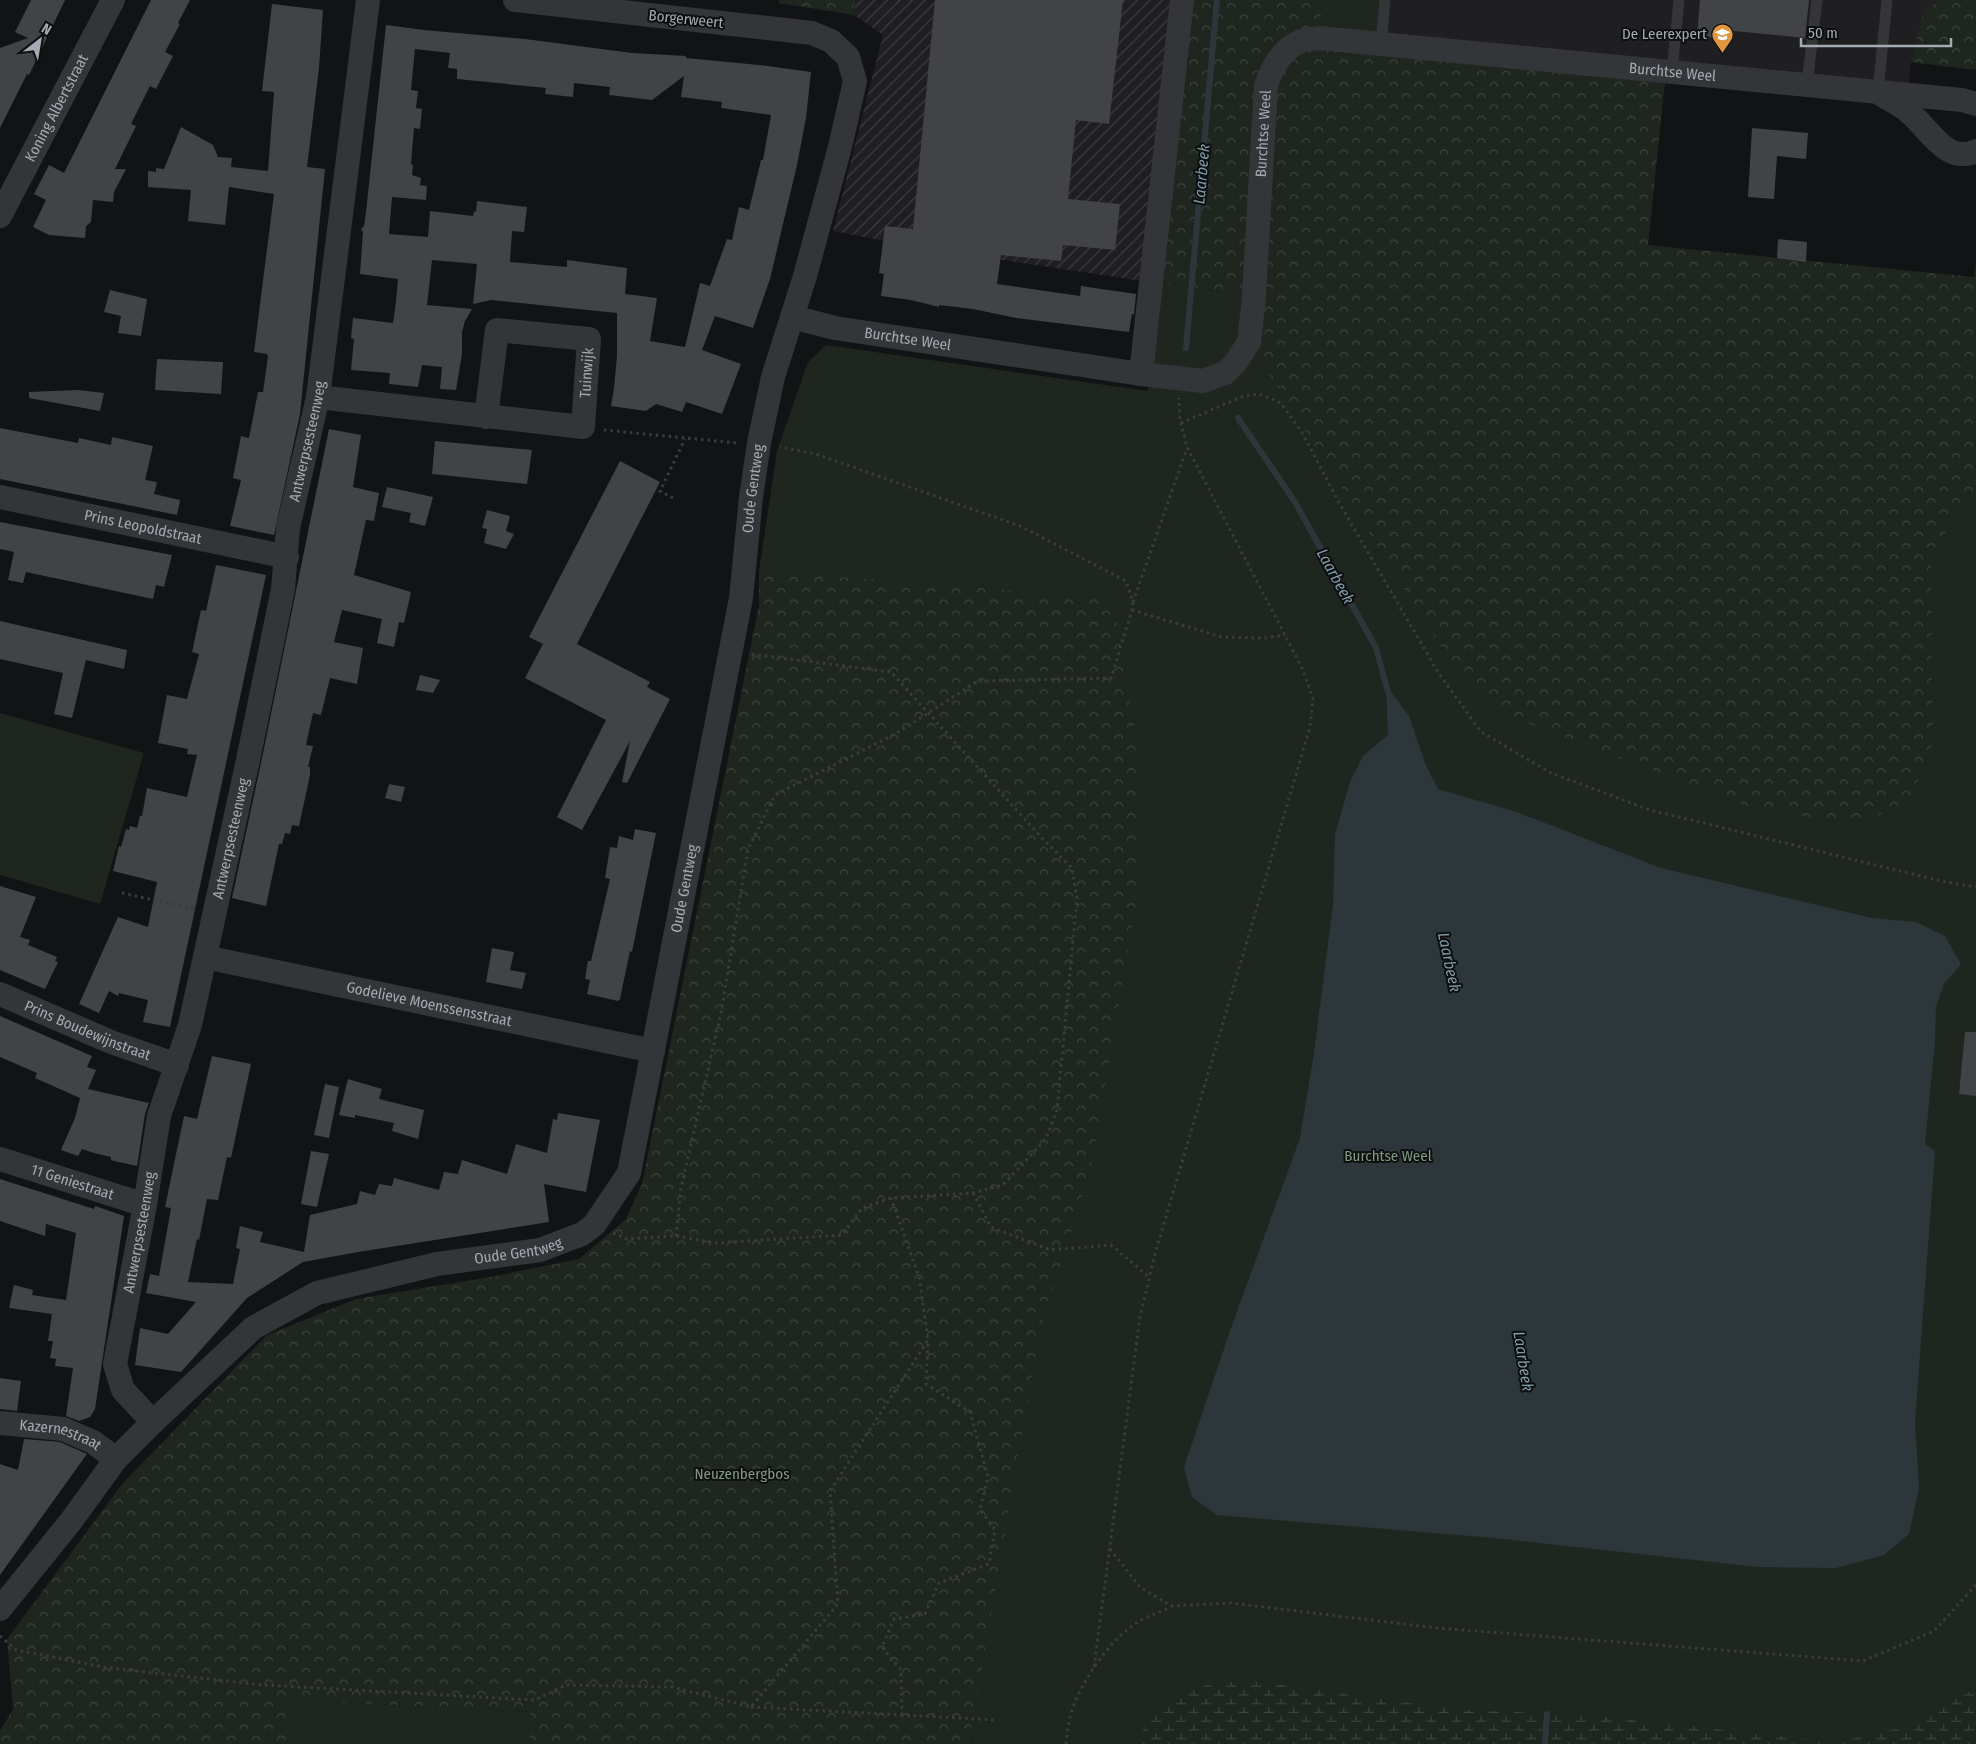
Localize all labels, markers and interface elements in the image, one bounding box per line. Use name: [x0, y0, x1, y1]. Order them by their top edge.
street label: Borgerweert: [648, 6, 725, 32]
north arrow: [15, 15, 65, 65]
scale bar: [1801, 15, 1951, 47]
text: N: [38, 20, 54, 39]
school or university icon: De Leerexpert: [1711, 22, 1735, 53]
text: 50 m: [1808, 24, 1838, 42]
place label: De Leerexpert: [1622, 25, 1707, 43]
street label: Koning Albertstraat: [21, 51, 92, 165]
street label: Burchtse Weel: [1628, 59, 1717, 85]
street label: Burchtse Weel: [1252, 89, 1275, 178]
water label: Laarbeek: [1189, 143, 1214, 205]
street label: Burchtse Weel: [863, 324, 952, 354]
street label: Tuinwijk: [576, 347, 597, 399]
street label: Antwerpsesteenweg: [285, 380, 329, 503]
street label: Oude Gentweg: [738, 443, 768, 534]
street label: Prins Leopoldstraat: [83, 506, 203, 548]
water label: Laarbeek: [1313, 545, 1359, 607]
street label: Antwerpsesteenweg: [209, 776, 253, 901]
street label: Oude Gentweg: [667, 843, 702, 934]
water label: Laarbeek: [1434, 931, 1465, 994]
street label: Godelieve Moenssensstraat: [345, 978, 513, 1030]
street label: Prins Boudewijnstraat: [22, 997, 153, 1064]
park label: Burchtse Weel: [1344, 1147, 1432, 1165]
street label: 11 Geniestraat: [29, 1160, 116, 1204]
street label: Antwerpsesteenweg: [120, 1170, 159, 1295]
street label: Oude Gentweg: [473, 1233, 565, 1268]
water label: Laarbeek: [1509, 1330, 1538, 1392]
street label: Kazernestraat: [19, 1416, 105, 1454]
park label: Neuzenbergbos: [694, 1465, 790, 1483]

